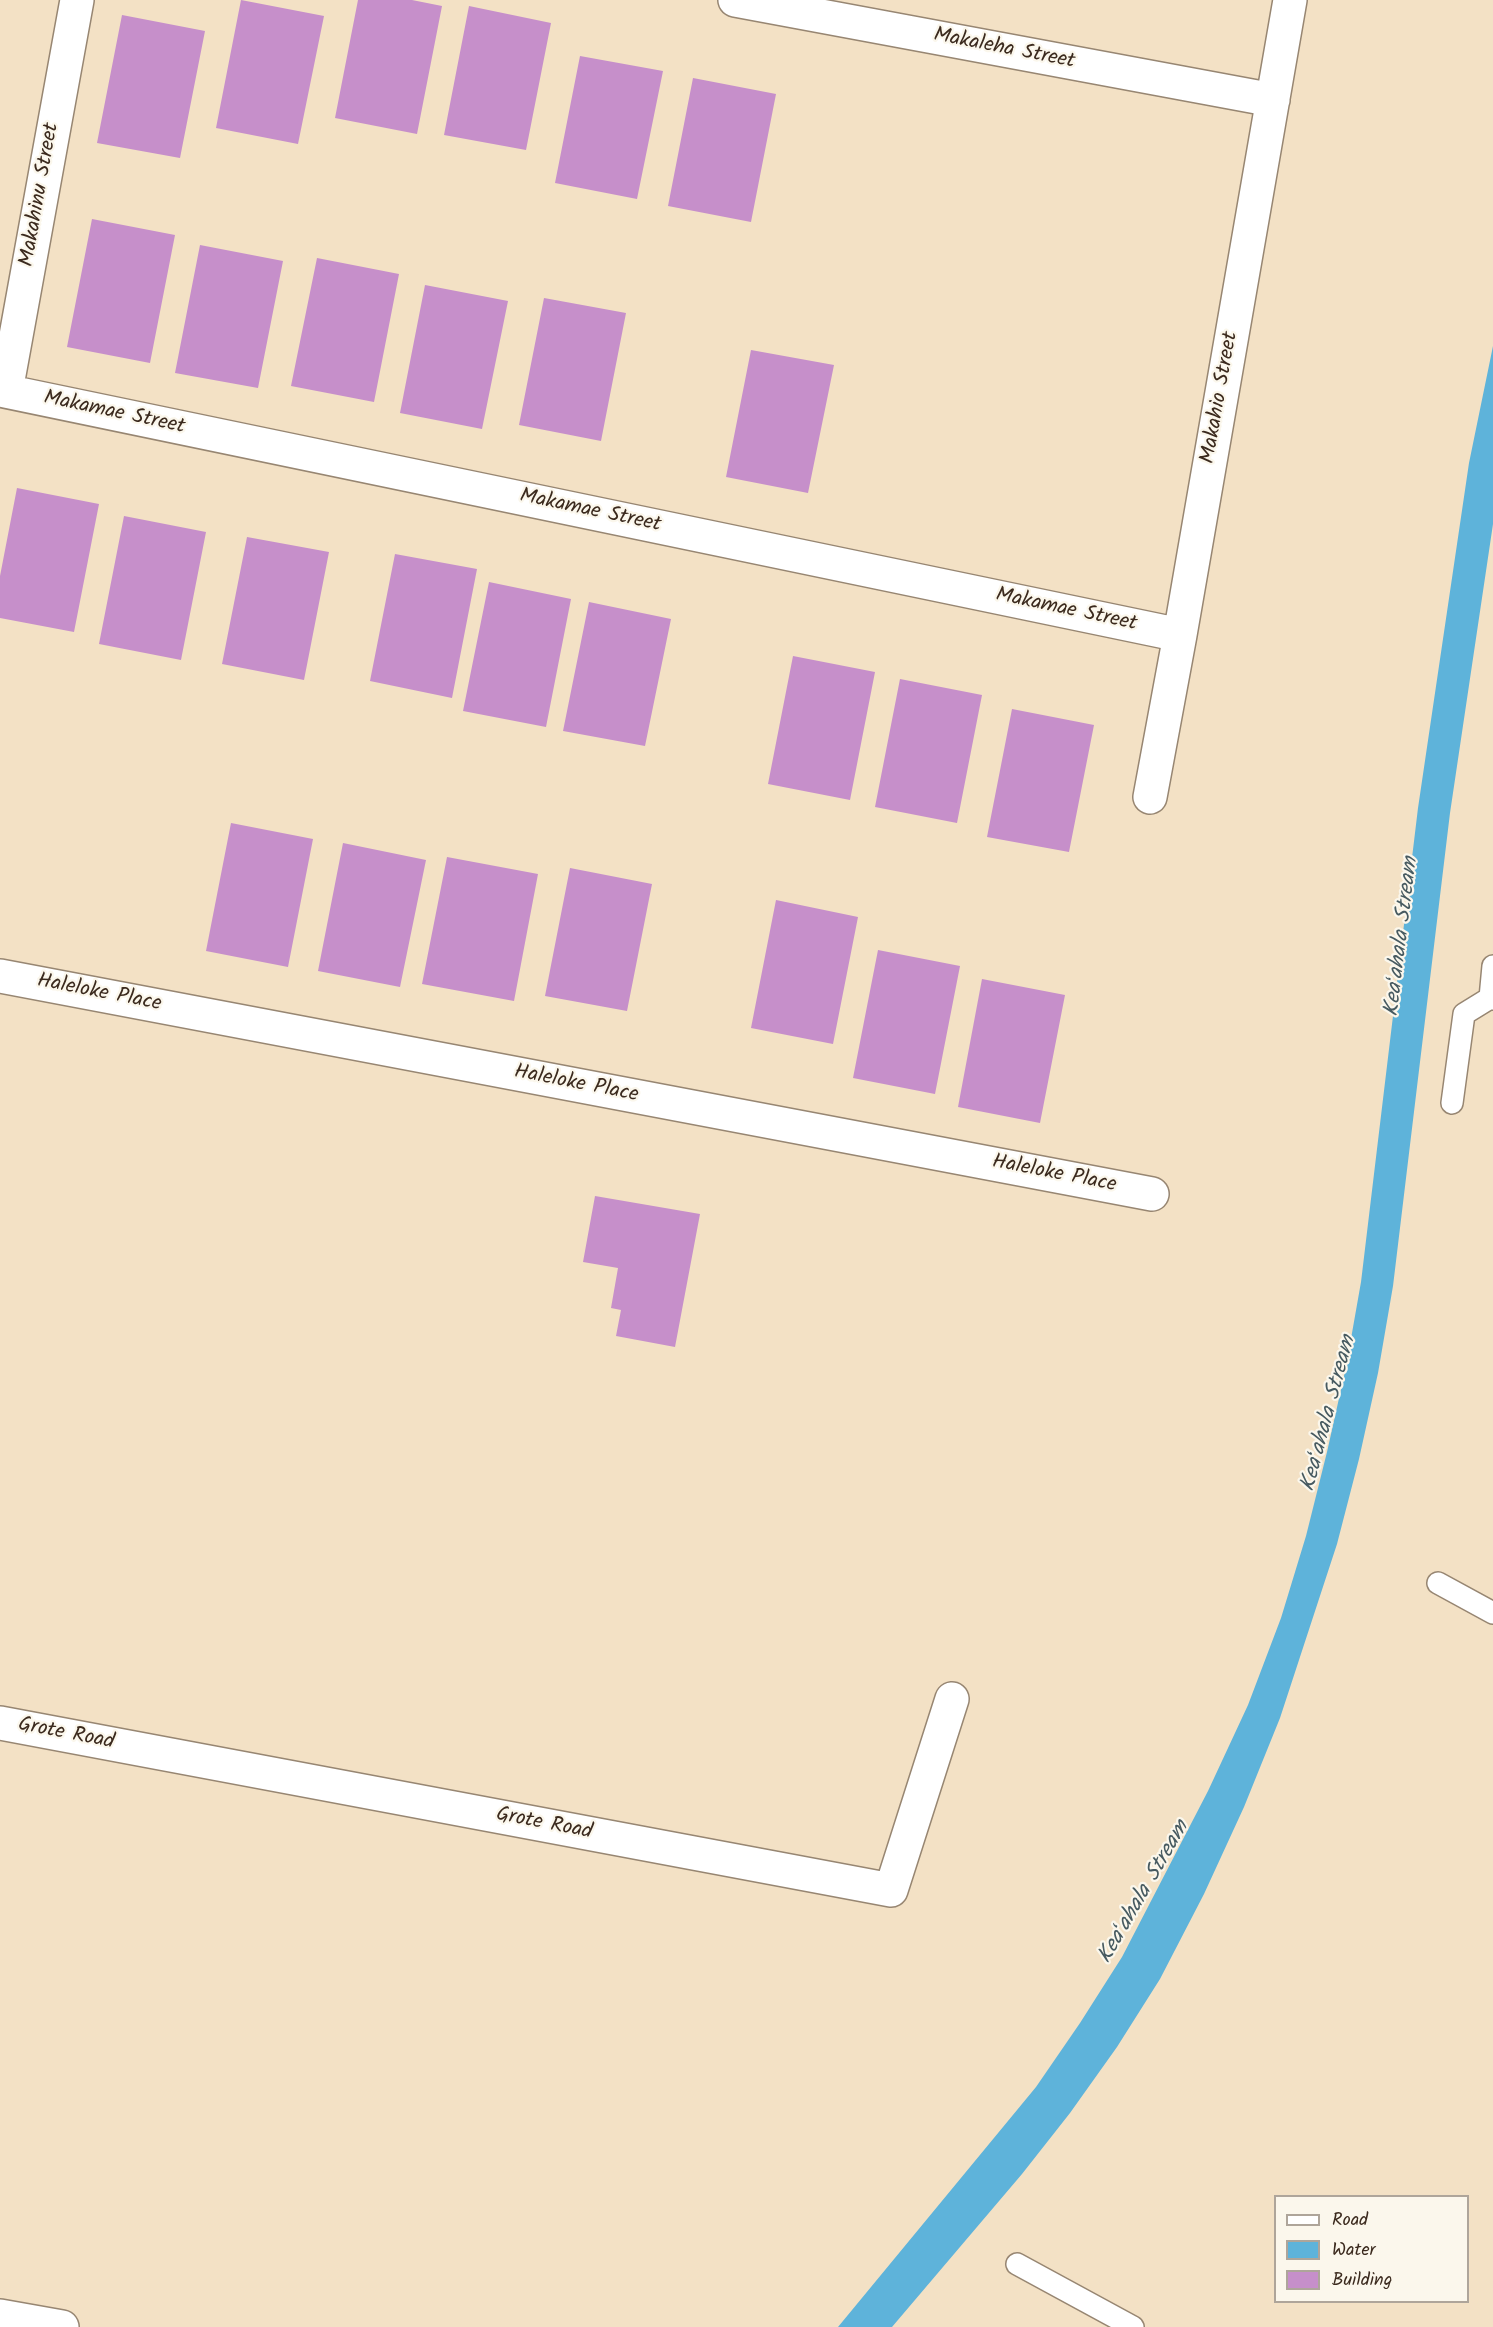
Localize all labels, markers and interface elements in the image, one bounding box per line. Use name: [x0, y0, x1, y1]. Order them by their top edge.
street label: Makaleha Street: [931, 24, 1077, 76]
street label: Makahinu Street: [16, 121, 66, 269]
street label: Makahio Street: [1197, 330, 1245, 466]
street label: Makamae Street: [41, 387, 187, 441]
street label: Makamae Street: [517, 485, 663, 539]
street label: Makamae Street: [993, 584, 1139, 638]
water label: Keaʻahala Stream: [1380, 856, 1426, 1018]
street label: Haleloke Place: [35, 970, 163, 1018]
street label: Haleloke Place: [512, 1061, 640, 1109]
street label: Haleloke Place: [990, 1151, 1118, 1199]
water label: Keaʻahala Stream: [1297, 1333, 1363, 1495]
street label: Grote Road: [16, 1713, 116, 1757]
street label: Grote Road: [494, 1803, 594, 1847]
water label: Keaʻahala Stream: [1094, 1817, 1196, 1969]
legend: [1274, 2195, 1469, 2303]
text: Road: [1332, 2206, 1368, 2235]
text: Water: [1332, 2236, 1376, 2265]
text: Building: [1332, 2266, 1392, 2295]

